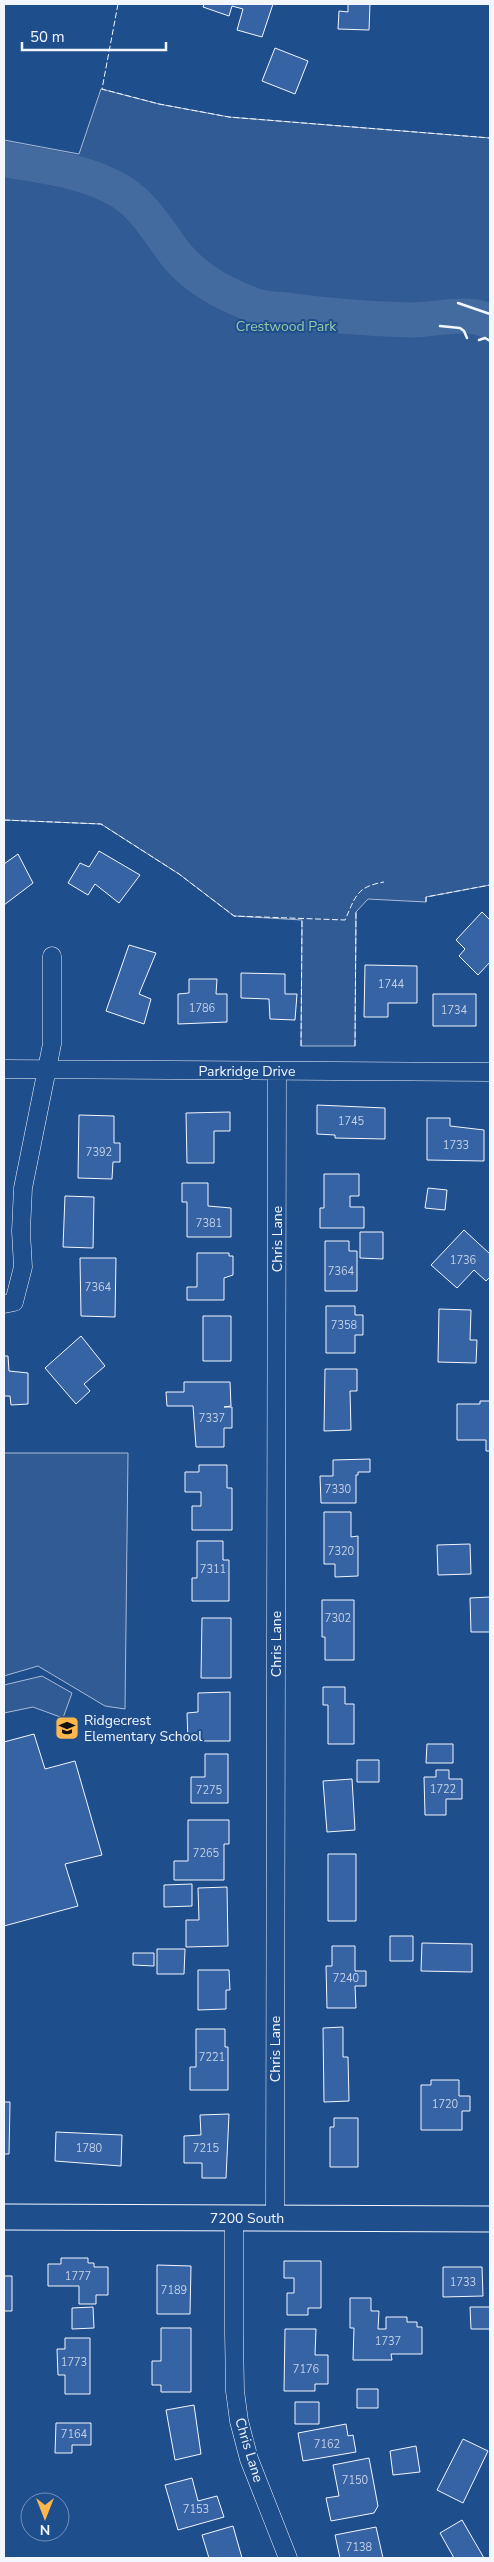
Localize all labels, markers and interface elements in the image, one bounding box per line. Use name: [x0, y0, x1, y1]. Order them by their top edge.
scale bar: [22, 20, 166, 52]
text: 50 m: [30, 27, 65, 47]
park label: Crestwood Park: [236, 317, 337, 336]
house number: 1744: [378, 977, 405, 992]
house number: 1786: [189, 1001, 216, 1016]
house number: 1734: [441, 1003, 468, 1018]
street label: Parkridge Drive: [199, 1062, 295, 1081]
house number: 1745: [338, 1114, 365, 1129]
house number: 1733: [443, 1138, 469, 1153]
house number: 7392: [86, 1145, 112, 1160]
street label: Chris Lane: [268, 1206, 287, 1272]
house number: 7381: [196, 1216, 222, 1231]
house number: 1736: [450, 1253, 477, 1268]
house number: 7364: [328, 1264, 355, 1279]
house number: 7364: [85, 1280, 112, 1295]
house number: 7358: [331, 1318, 358, 1333]
house number: 7337: [199, 1411, 225, 1426]
house number: 7330: [325, 1482, 352, 1497]
house number: 7320: [328, 1544, 355, 1559]
house number: 7311: [200, 1562, 226, 1577]
street label: Chris Lane: [267, 1611, 286, 1677]
house number: 7302: [325, 1611, 351, 1626]
place label: Ridgecrest Elementary School: [84, 1711, 203, 1746]
school or university icon: Ridgecrest Elementary School: [54, 1715, 80, 1741]
house number: 1722: [430, 1782, 456, 1797]
house number: 7275: [196, 1783, 223, 1798]
house number: 7265: [193, 1846, 220, 1861]
house number: 7240: [333, 1971, 360, 1986]
street label: Chris Lane: [266, 2016, 285, 2082]
house number: 7221: [199, 2050, 225, 2065]
house number: 1720: [432, 2097, 459, 2112]
house number: 1780: [76, 2141, 103, 2156]
house number: 7215: [193, 2141, 220, 2156]
street label: 7200 South: [210, 2209, 284, 2228]
house number: 1777: [65, 2269, 91, 2284]
house number: 1733: [450, 2275, 476, 2290]
house number: 7189: [161, 2283, 187, 2298]
house number: 1737: [375, 2334, 401, 2349]
house number: 1773: [61, 2355, 87, 2370]
house number: 7176: [293, 2362, 320, 2377]
street label: Chris Lane: [230, 2415, 268, 2485]
house number: 7164: [61, 2427, 88, 2442]
house number: 7162: [314, 2437, 340, 2452]
house number: 7150: [342, 2473, 369, 2488]
north arrow: [20, 2492, 70, 2542]
house number: 7153: [183, 2502, 209, 2517]
text: N: [40, 2520, 50, 2539]
house number: 7138: [346, 2540, 373, 2555]

